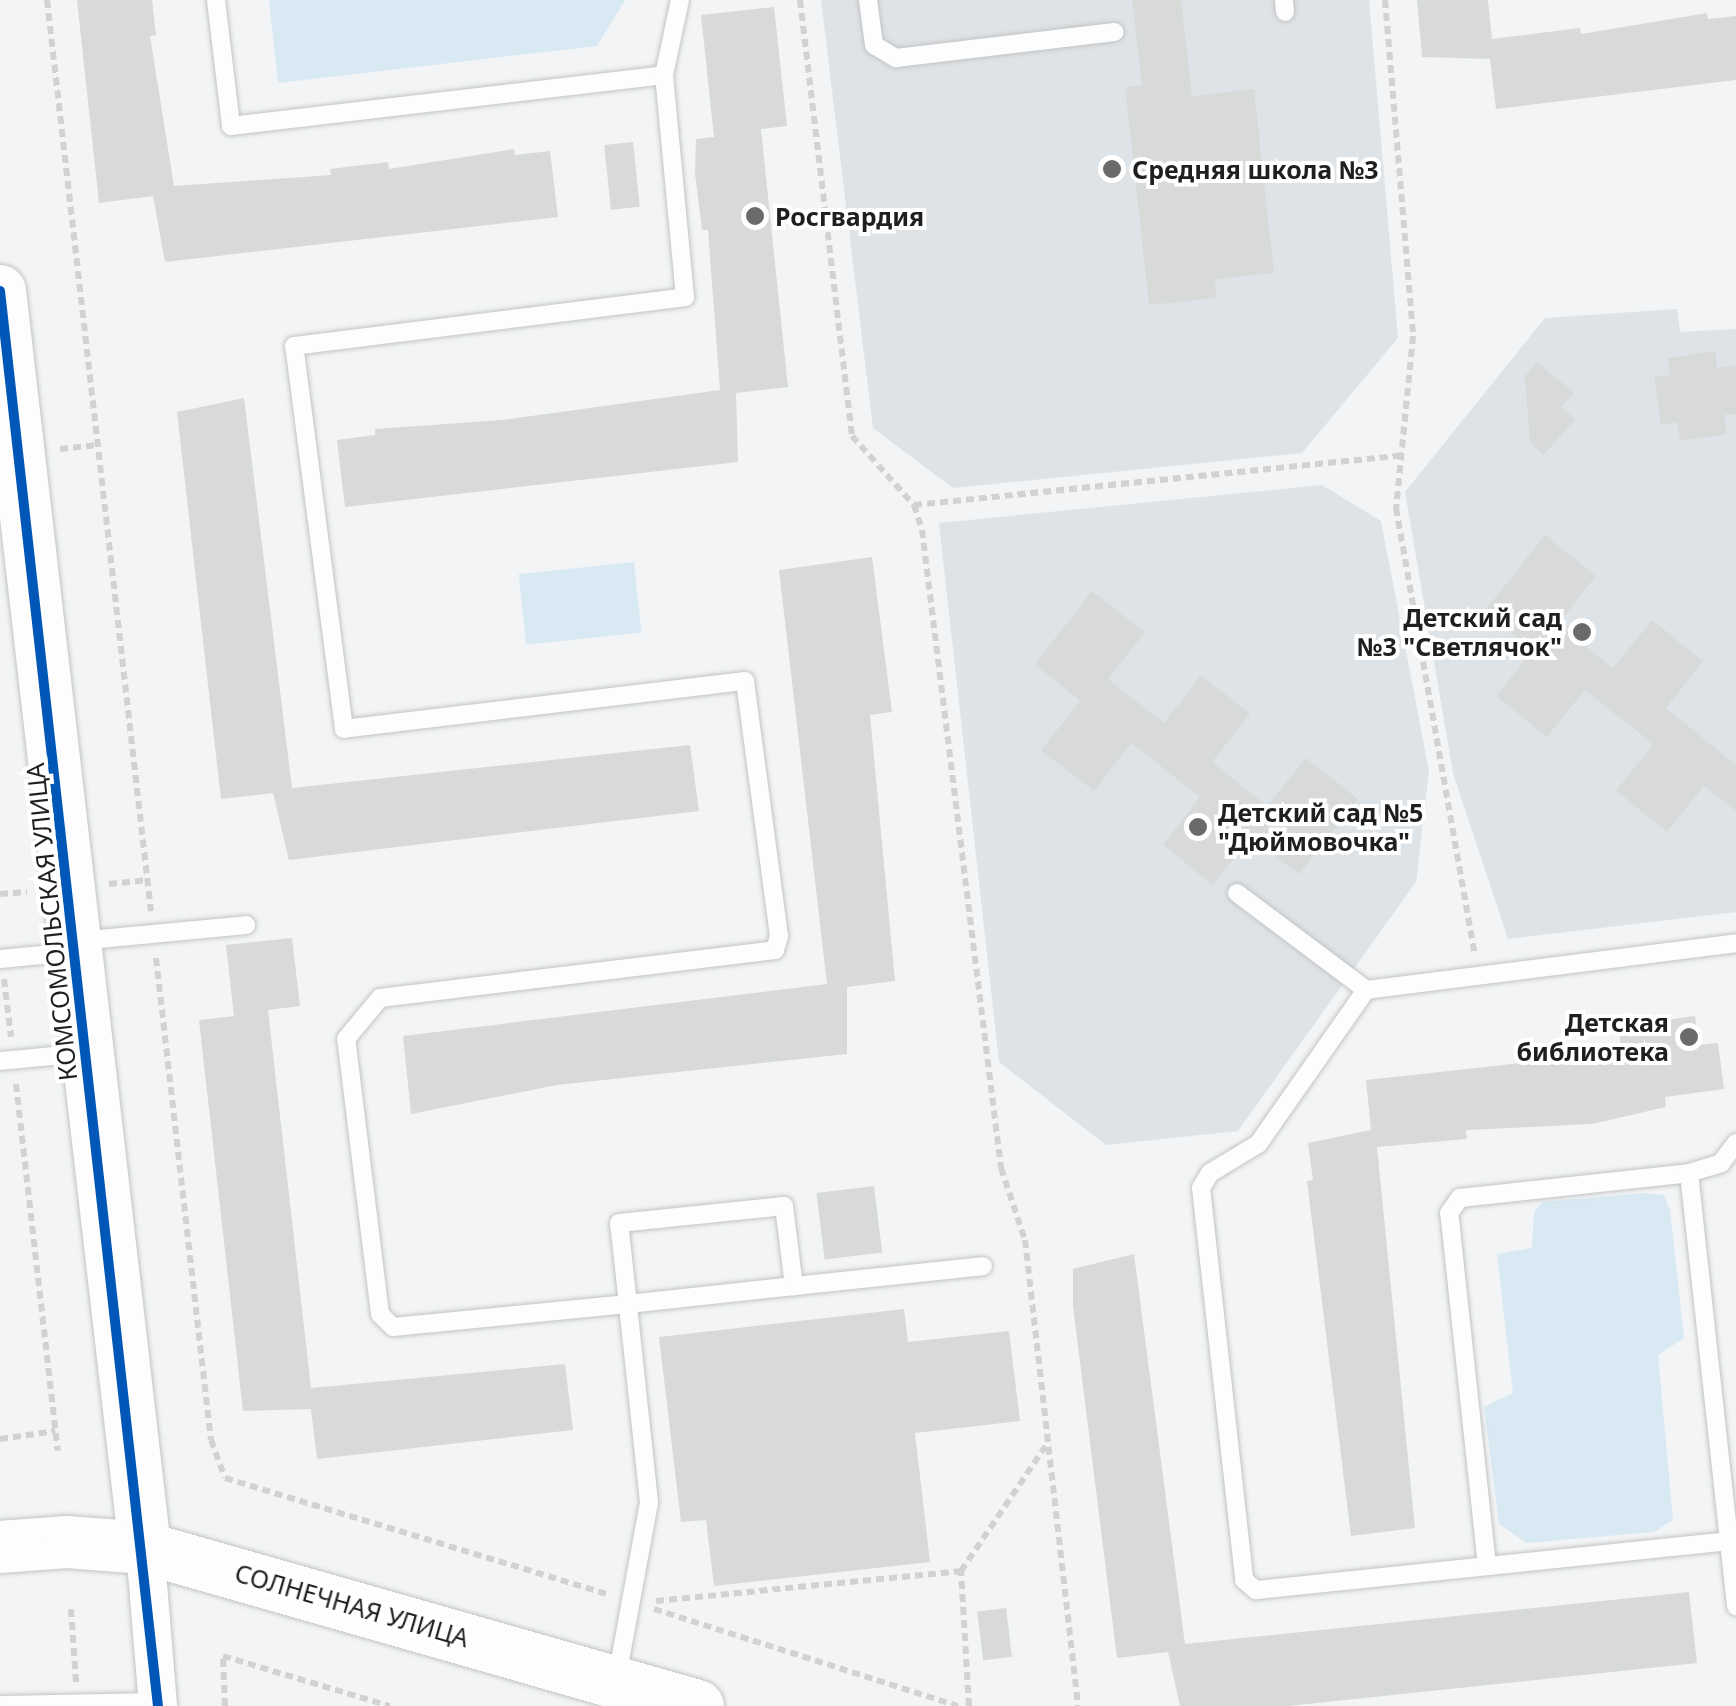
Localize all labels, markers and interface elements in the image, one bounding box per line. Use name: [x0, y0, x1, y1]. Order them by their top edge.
place label: Средняя школа №3: [1132, 154, 1379, 184]
marker: Средняя школа №3: [1101, 158, 1123, 180]
place label: Росгвардия: [775, 201, 924, 231]
marker: Росгвардия: [744, 205, 766, 227]
place label: Детский сад №3 "Светлячок": [1357, 603, 1562, 662]
marker: Детский сад №3 "Светлячок": [1571, 621, 1593, 643]
street label: КОМСОМОЛЬСКАЯ УЛИЦА: [19, 762, 83, 1082]
place label: Детский сад №5 "Дюймовочка": [1218, 798, 1423, 857]
marker: Детский сад №5 "Дюймовочка": [1187, 816, 1209, 838]
place label: Детская библиотека: [1516, 1008, 1669, 1067]
marker: Детская библиотека: [1678, 1026, 1700, 1048]
street label: СОЛНЕЧНАЯ УЛИЦА: [232, 1557, 472, 1653]

